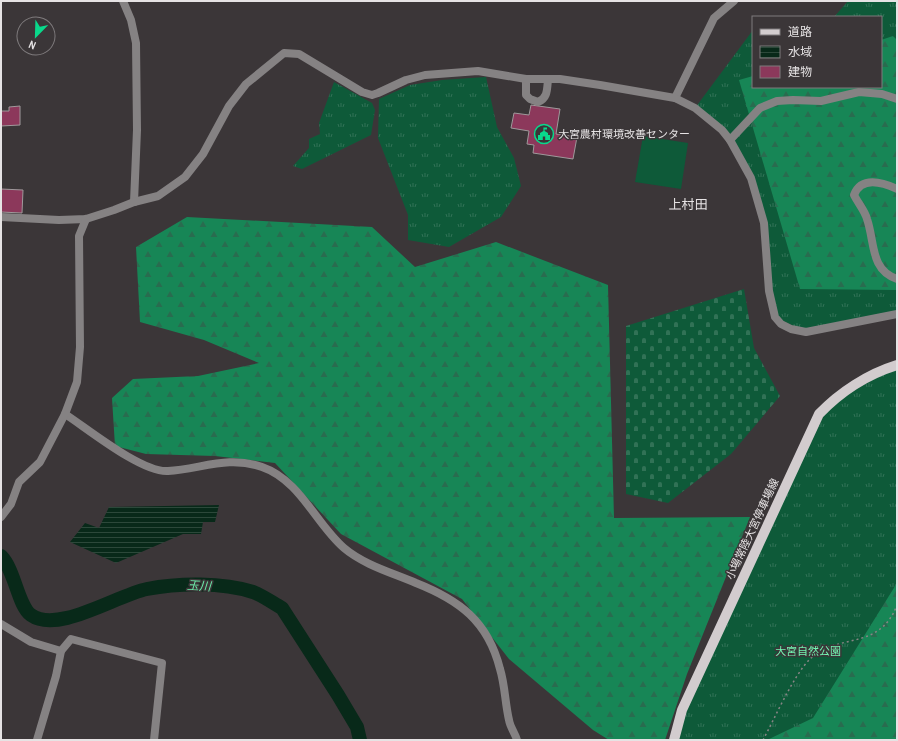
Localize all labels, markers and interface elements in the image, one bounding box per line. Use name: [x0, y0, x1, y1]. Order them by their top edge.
north arrow: [16, 16, 56, 56]
legend: [752, 16, 882, 88]
text: 道路: [788, 24, 812, 40]
text: N: [26, 37, 38, 53]
text: 水域: [788, 44, 812, 60]
text: 建物: [788, 64, 812, 80]
public building icon: 大宮農村環境改善センター: [533, 123, 555, 145]
place label: 大宮農村環境改善センター: [558, 127, 690, 141]
district label: 上村田: [668, 196, 708, 213]
street label: 小場常陸大宮停車場線: [722, 476, 782, 582]
water label: 玉川: [187, 577, 213, 595]
park label: 大宮自然公園: [775, 644, 841, 658]

